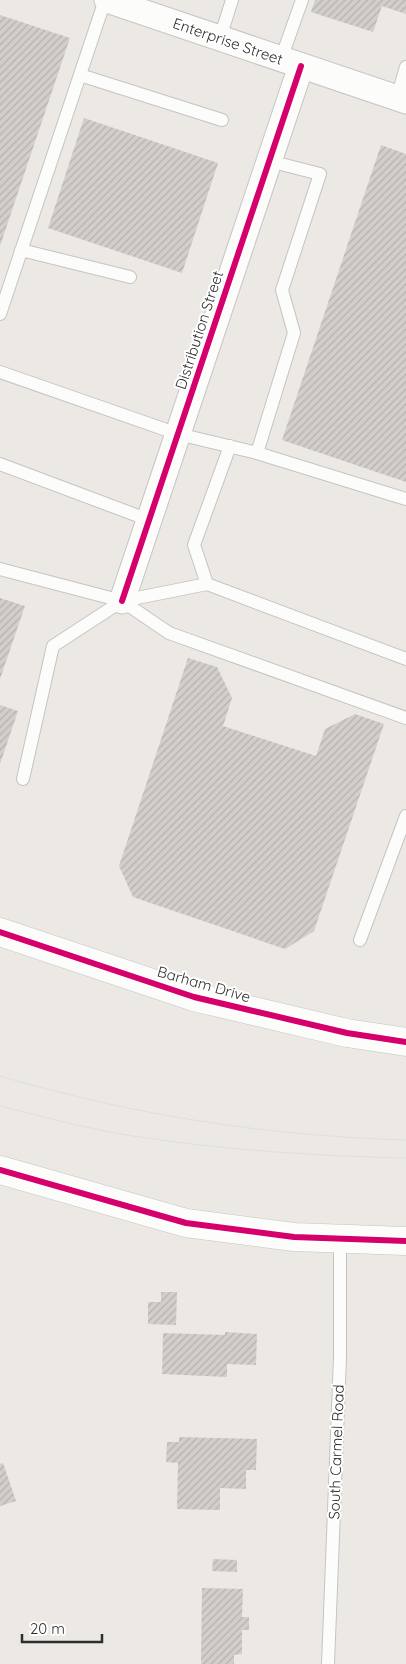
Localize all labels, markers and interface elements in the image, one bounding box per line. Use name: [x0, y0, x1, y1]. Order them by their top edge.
street label: Enterprise Street: [170, 13, 286, 69]
street label: Distribution Street: [171, 268, 227, 392]
street label: Barham Drive: [155, 962, 253, 1006]
street label: South Carmel Road: [324, 1384, 348, 1520]
scale bar: [22, 1612, 102, 1644]
text: 20 m: [30, 1619, 65, 1638]

